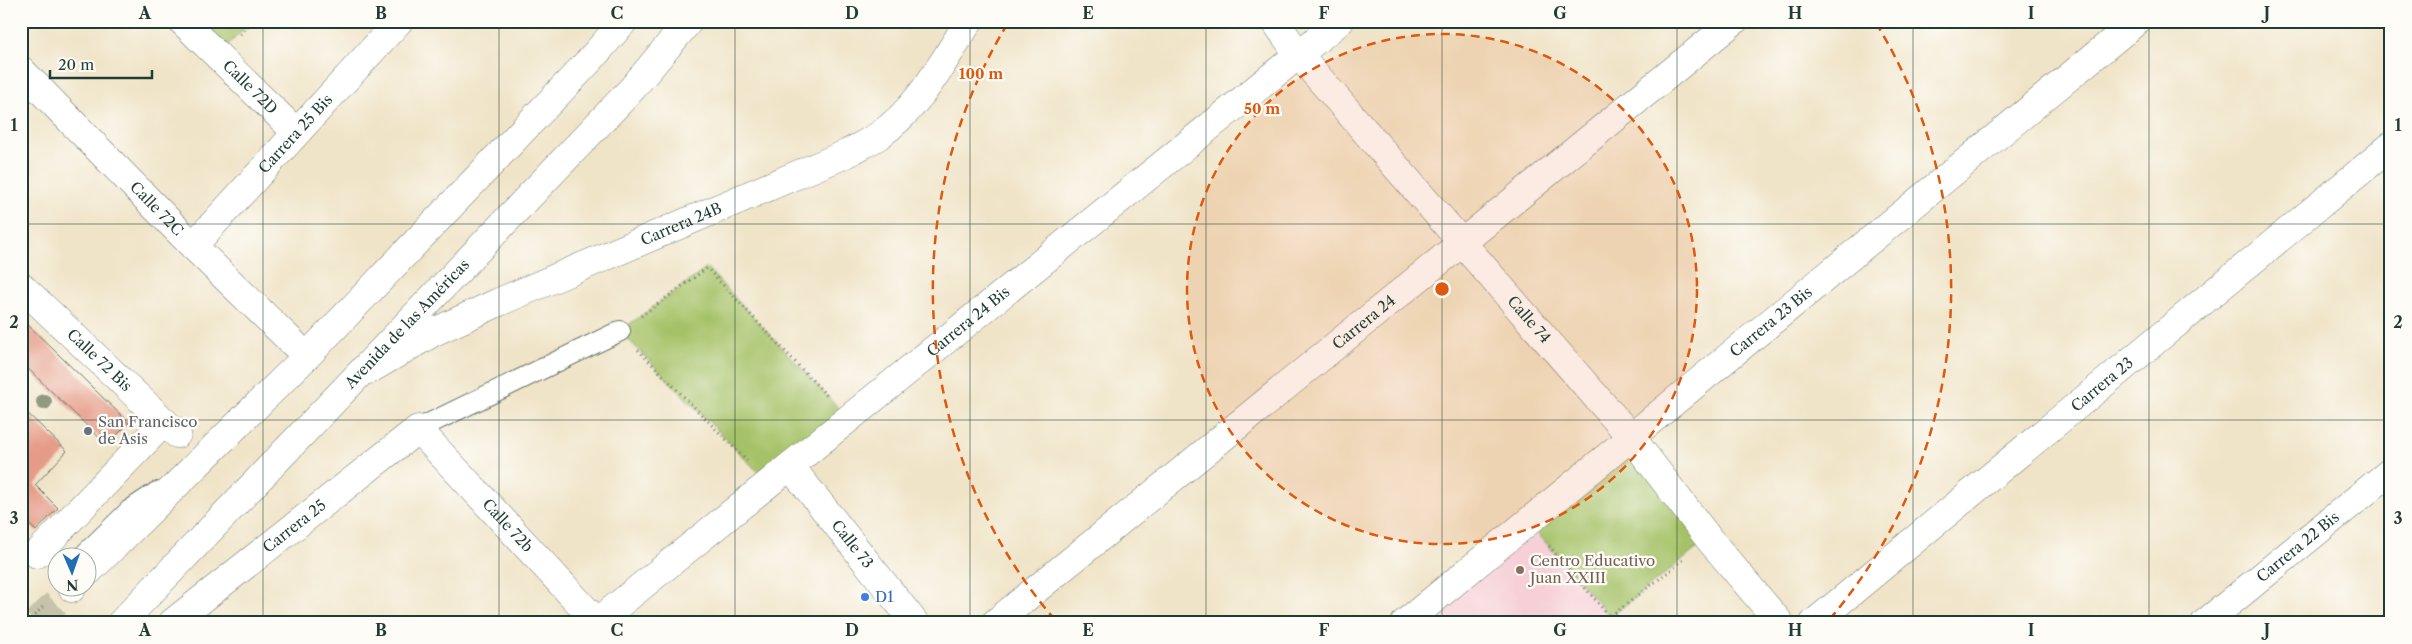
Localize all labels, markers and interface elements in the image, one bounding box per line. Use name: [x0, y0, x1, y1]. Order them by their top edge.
text: A: [138, 3, 152, 23]
text: B: [375, 3, 387, 23]
text: C: [611, 3, 623, 23]
text: D: [845, 3, 859, 23]
text: E: [1082, 3, 1094, 23]
text: F: [1319, 3, 1330, 23]
text: G: [1553, 3, 1567, 23]
text: H: [1788, 3, 1802, 23]
text: I: [2028, 3, 2035, 23]
text: J: [2261, 3, 2270, 23]
scale bar: [50, 48, 152, 80]
text: 20 m: [58, 55, 94, 74]
street label: Calle 72D: [219, 56, 282, 118]
text: 100 m: [959, 64, 1003, 83]
street label: Carrera 25 Bis: [254, 90, 336, 177]
text: 50 m: [1244, 99, 1280, 118]
text: 1: [10, 115, 18, 135]
text: 1: [2394, 115, 2402, 135]
street label: Calle 72C: [126, 177, 188, 240]
street label: Carrera 24B: [638, 198, 724, 249]
street label: Avenida de las Américas: [340, 255, 473, 393]
centre of rings: [1433, 280, 1451, 298]
street label: Carrera 24 Bis: [923, 282, 1013, 361]
street label: Carrera 23 Bis: [1726, 282, 1816, 361]
street label: Carrera 24: [1328, 291, 1399, 353]
street label: Calle 74: [1503, 292, 1555, 347]
text: 2: [9, 312, 19, 332]
text: 2: [2393, 312, 2403, 332]
street label: Calle 72 Bis: [63, 325, 136, 395]
street label: Carrera 23: [2067, 353, 2137, 416]
place label: San Francisco de Asis: [98, 412, 198, 448]
marker: San Francisco de Asis: [82, 425, 94, 437]
street label: Carrera 25: [259, 495, 330, 557]
street label: Calle 72b: [479, 495, 537, 556]
street label: Carrera 22 Bis: [2252, 507, 2343, 586]
text: 3: [9, 508, 19, 528]
text: 3: [2393, 508, 2403, 528]
street label: Calle 73: [828, 516, 878, 572]
north arrow: [48, 546, 98, 596]
place label: Centro Educativo Juan XXIII: [1528, 551, 1655, 587]
marker: Centro Educativo Juan XXIII: [1514, 564, 1526, 576]
text: N: [66, 576, 79, 594]
place label: D1: [875, 587, 894, 606]
marker: D1: [859, 591, 871, 603]
text: A: [138, 620, 152, 640]
text: B: [375, 620, 387, 640]
text: C: [611, 620, 623, 640]
text: D: [845, 620, 859, 640]
text: E: [1082, 620, 1094, 640]
text: F: [1319, 620, 1330, 640]
text: G: [1553, 620, 1567, 640]
text: H: [1788, 620, 1802, 640]
text: I: [2028, 620, 2035, 640]
text: J: [2261, 620, 2270, 640]

